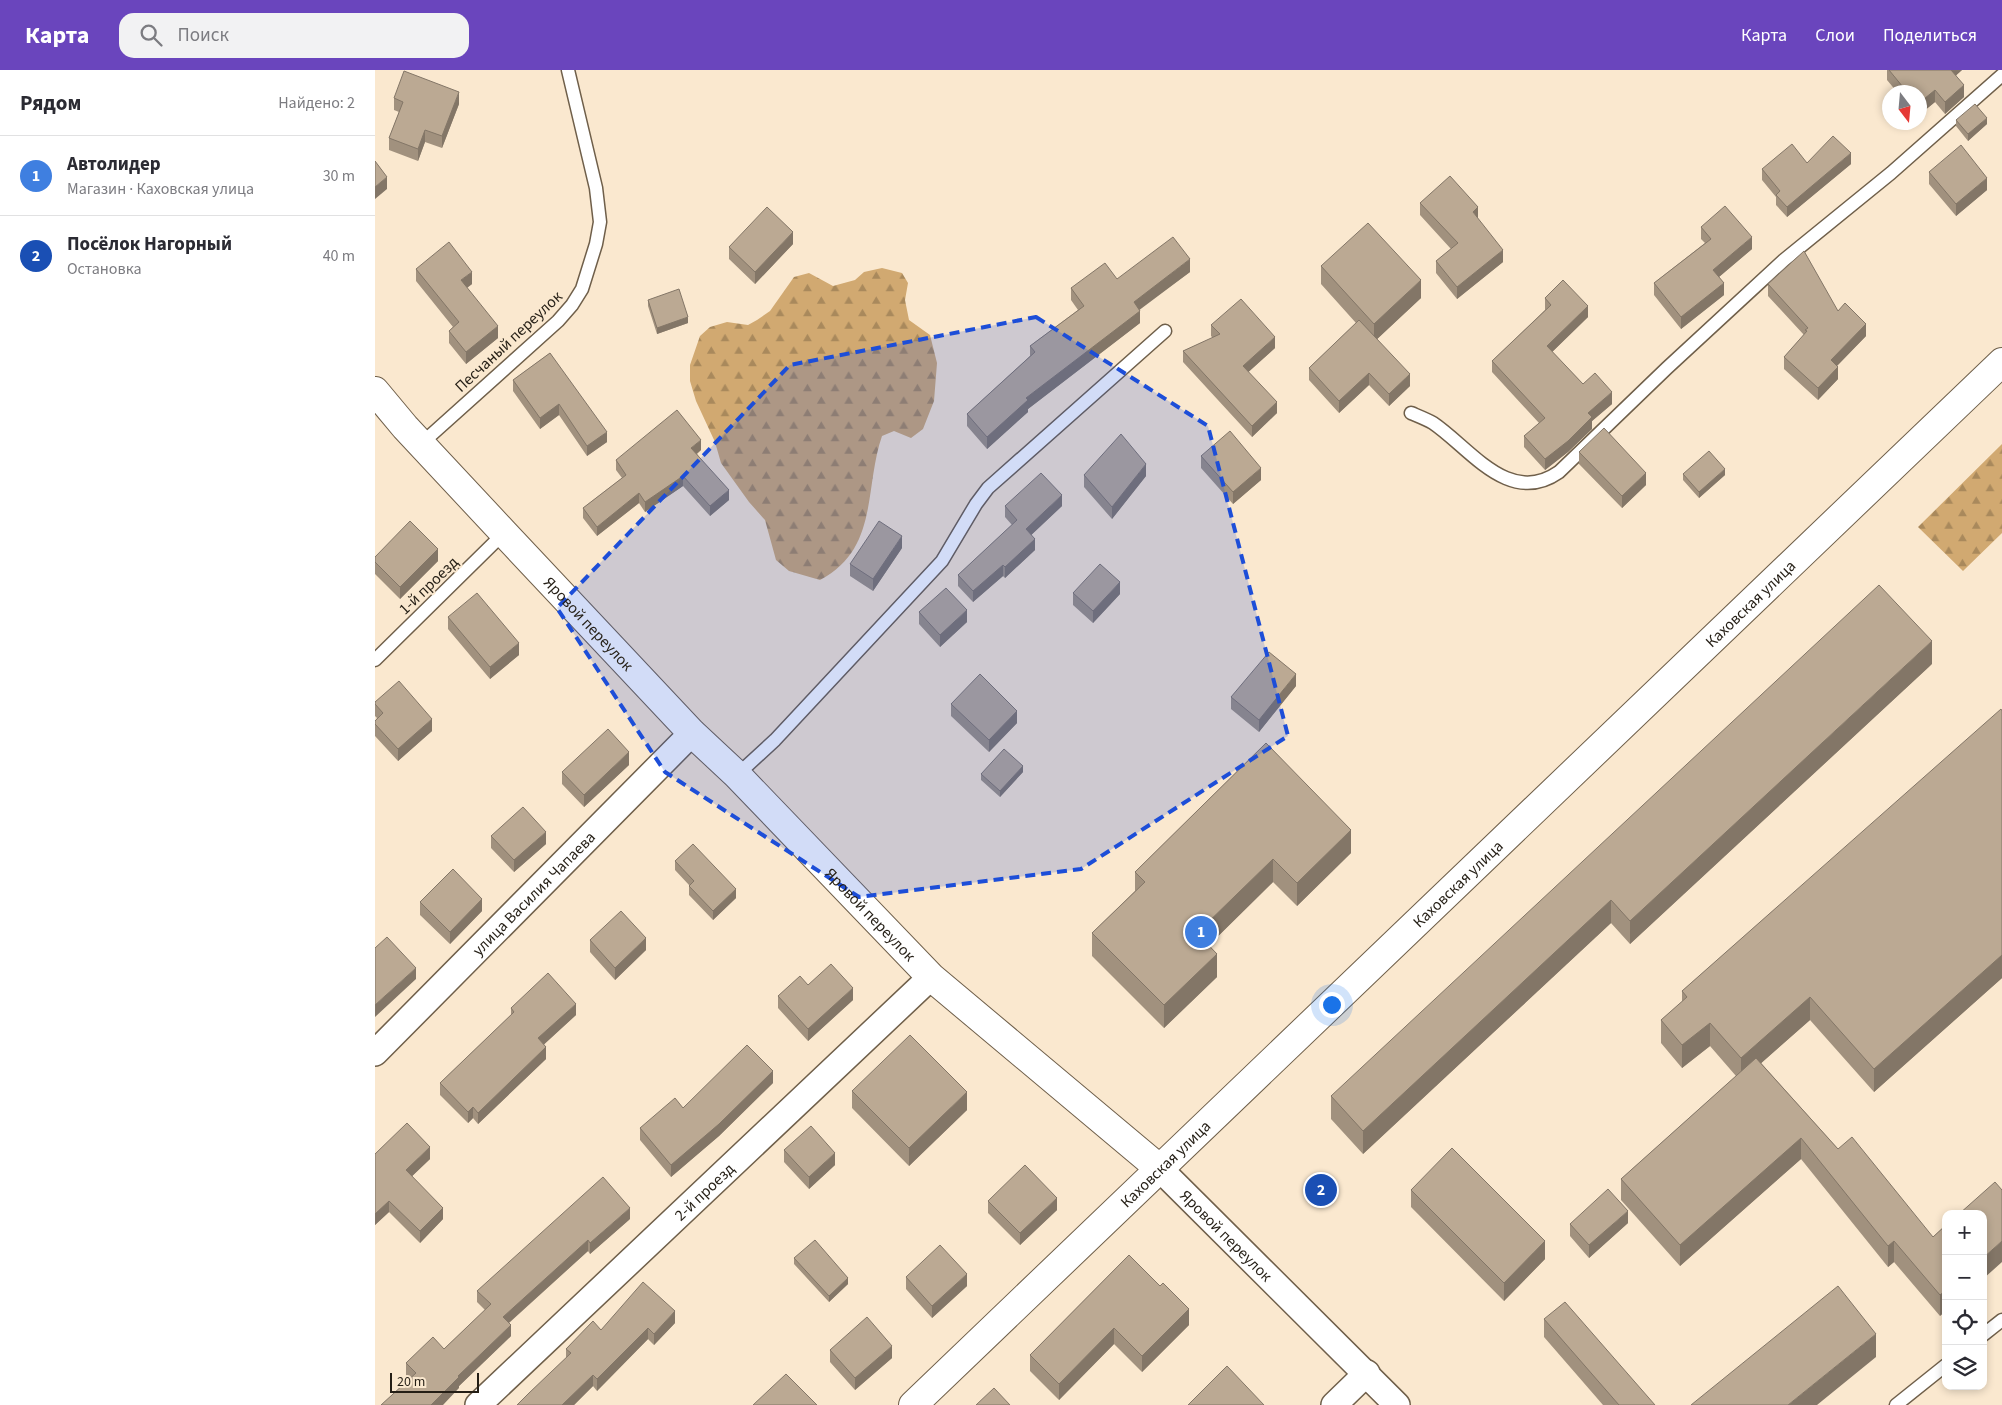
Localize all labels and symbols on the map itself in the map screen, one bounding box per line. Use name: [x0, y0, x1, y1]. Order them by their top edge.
north arrow: [1882, 85, 1927, 130]
street label: Песчаный переулок: [450, 286, 567, 397]
street label: 1-й проезд: [394, 551, 464, 620]
street label: Каховская улица: [1701, 555, 1801, 653]
street label: Яровой переулок: [538, 572, 638, 676]
street label: улица Василия Чапаева: [468, 827, 601, 961]
street label: Каховская улица: [1408, 836, 1508, 933]
street label: Яровой переулок: [820, 863, 920, 967]
pin: 1: [1185, 913, 1217, 951]
your location: [1319, 992, 1345, 1018]
street label: Каховская улица: [1116, 1116, 1216, 1213]
street label: 2-й проезд: [670, 1158, 740, 1226]
pin: 2: [1305, 1171, 1337, 1209]
street label: Яровой переулок: [1175, 1185, 1277, 1287]
scale bar: [390, 1370, 479, 1393]

